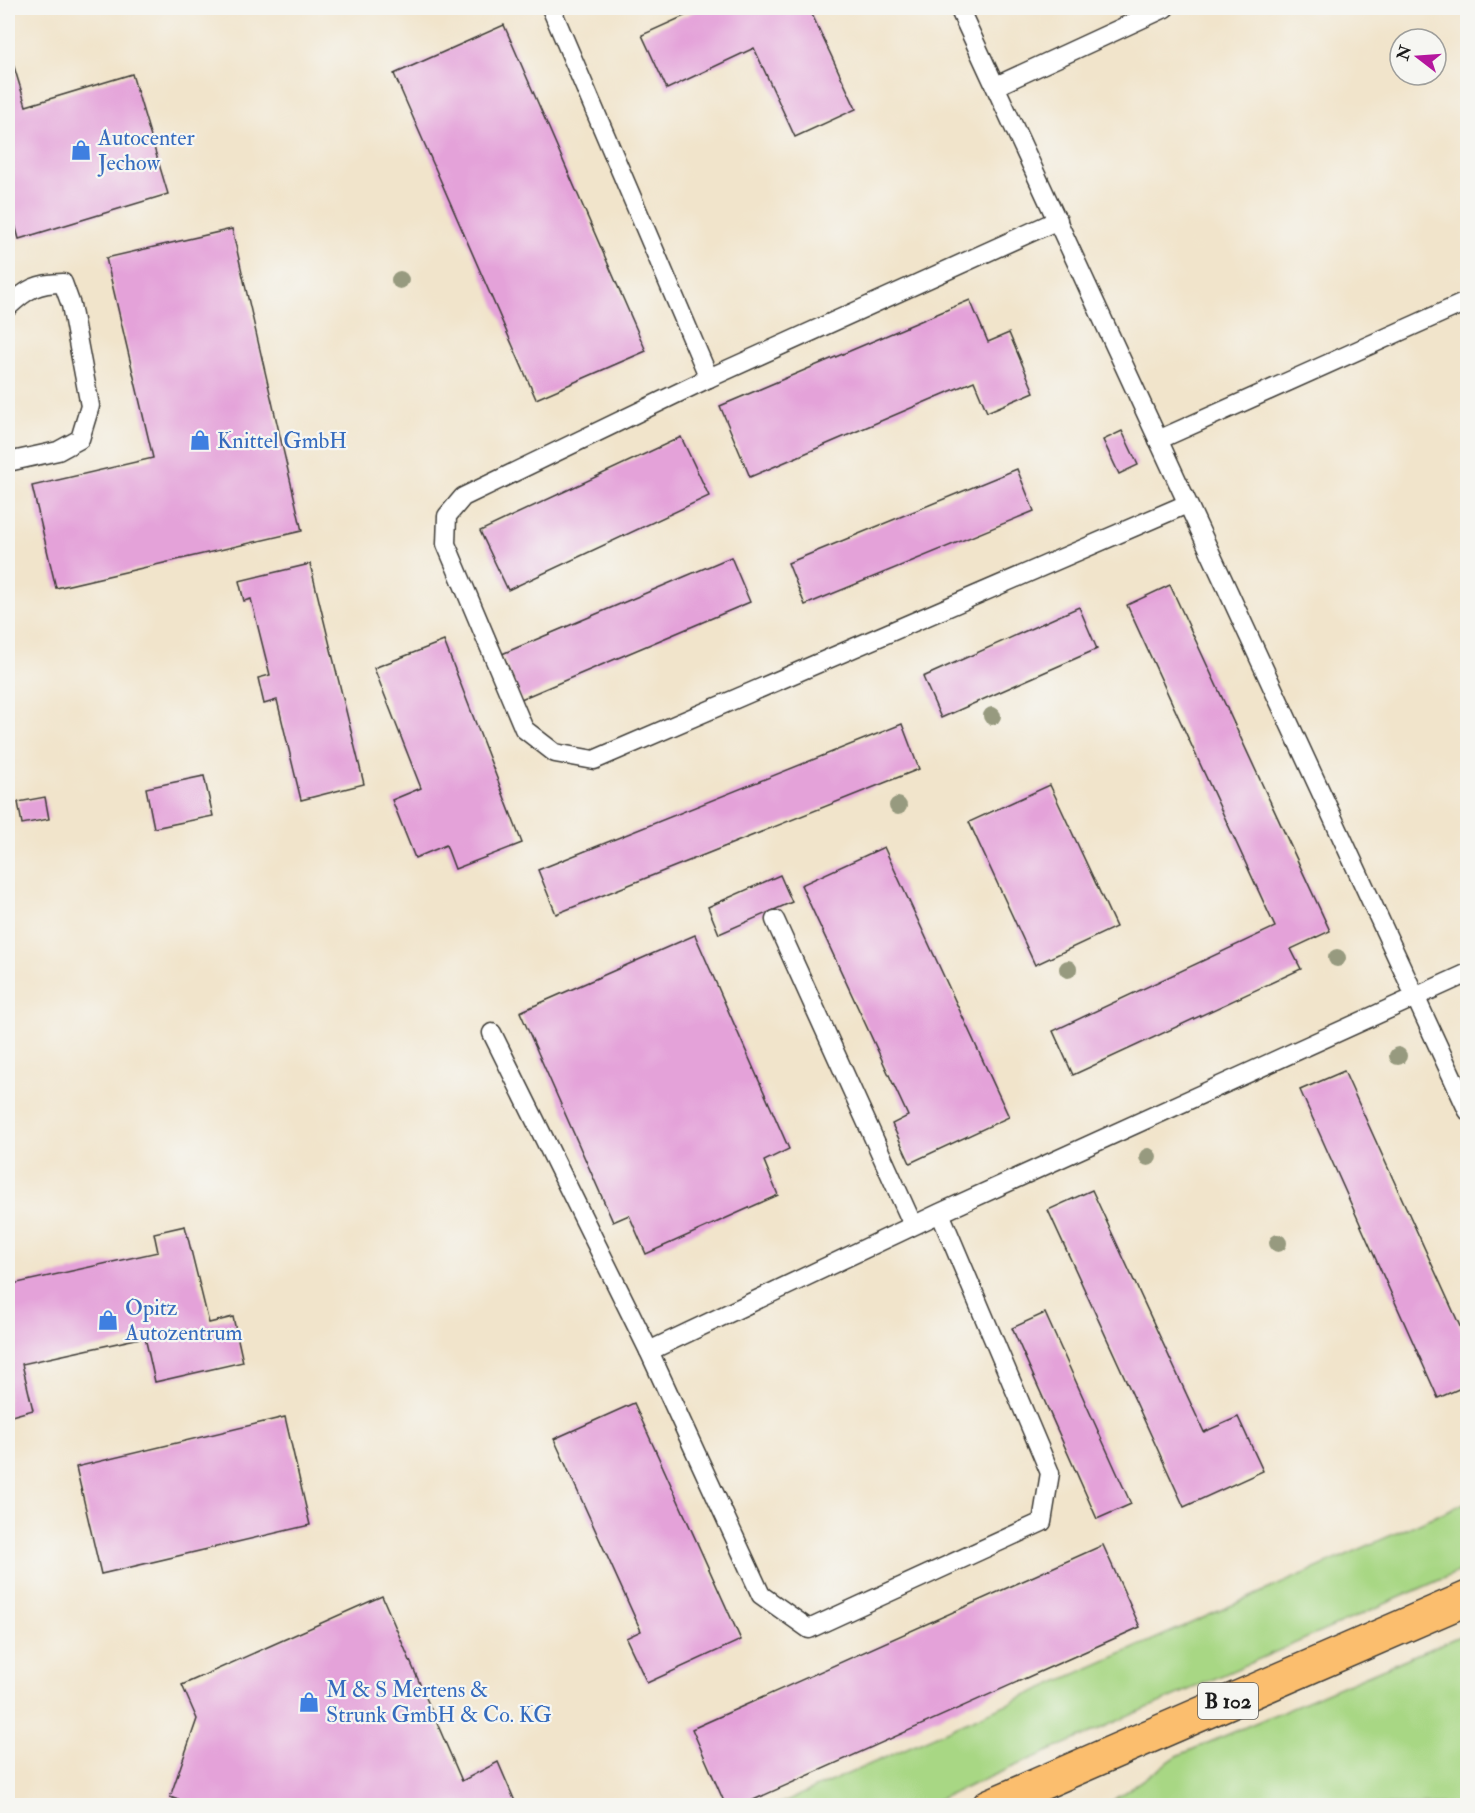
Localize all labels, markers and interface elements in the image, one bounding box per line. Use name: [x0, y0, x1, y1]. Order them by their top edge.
north arrow: [1388, 27, 1448, 87]
text: N: [1393, 42, 1416, 64]
place label: Autocenter Jechow: [97, 124, 195, 177]
shop icon: Autocenter Jechow: [69, 138, 93, 162]
place label: Knittel GmbH: [217, 427, 347, 455]
shop icon: Knittel GmbH: [188, 428, 212, 452]
place label: Opitz Autozentrum: [124, 1294, 243, 1347]
shop icon: Opitz Autozentrum: [96, 1308, 120, 1332]
place label: M & S Mertens & Strunk GmbH & Co. KG: [326, 1676, 552, 1729]
road number: B 102: [1198, 1683, 1258, 1719]
shop icon: M & S Mertens & Strunk GmbH & Co. KG: [297, 1690, 321, 1714]

